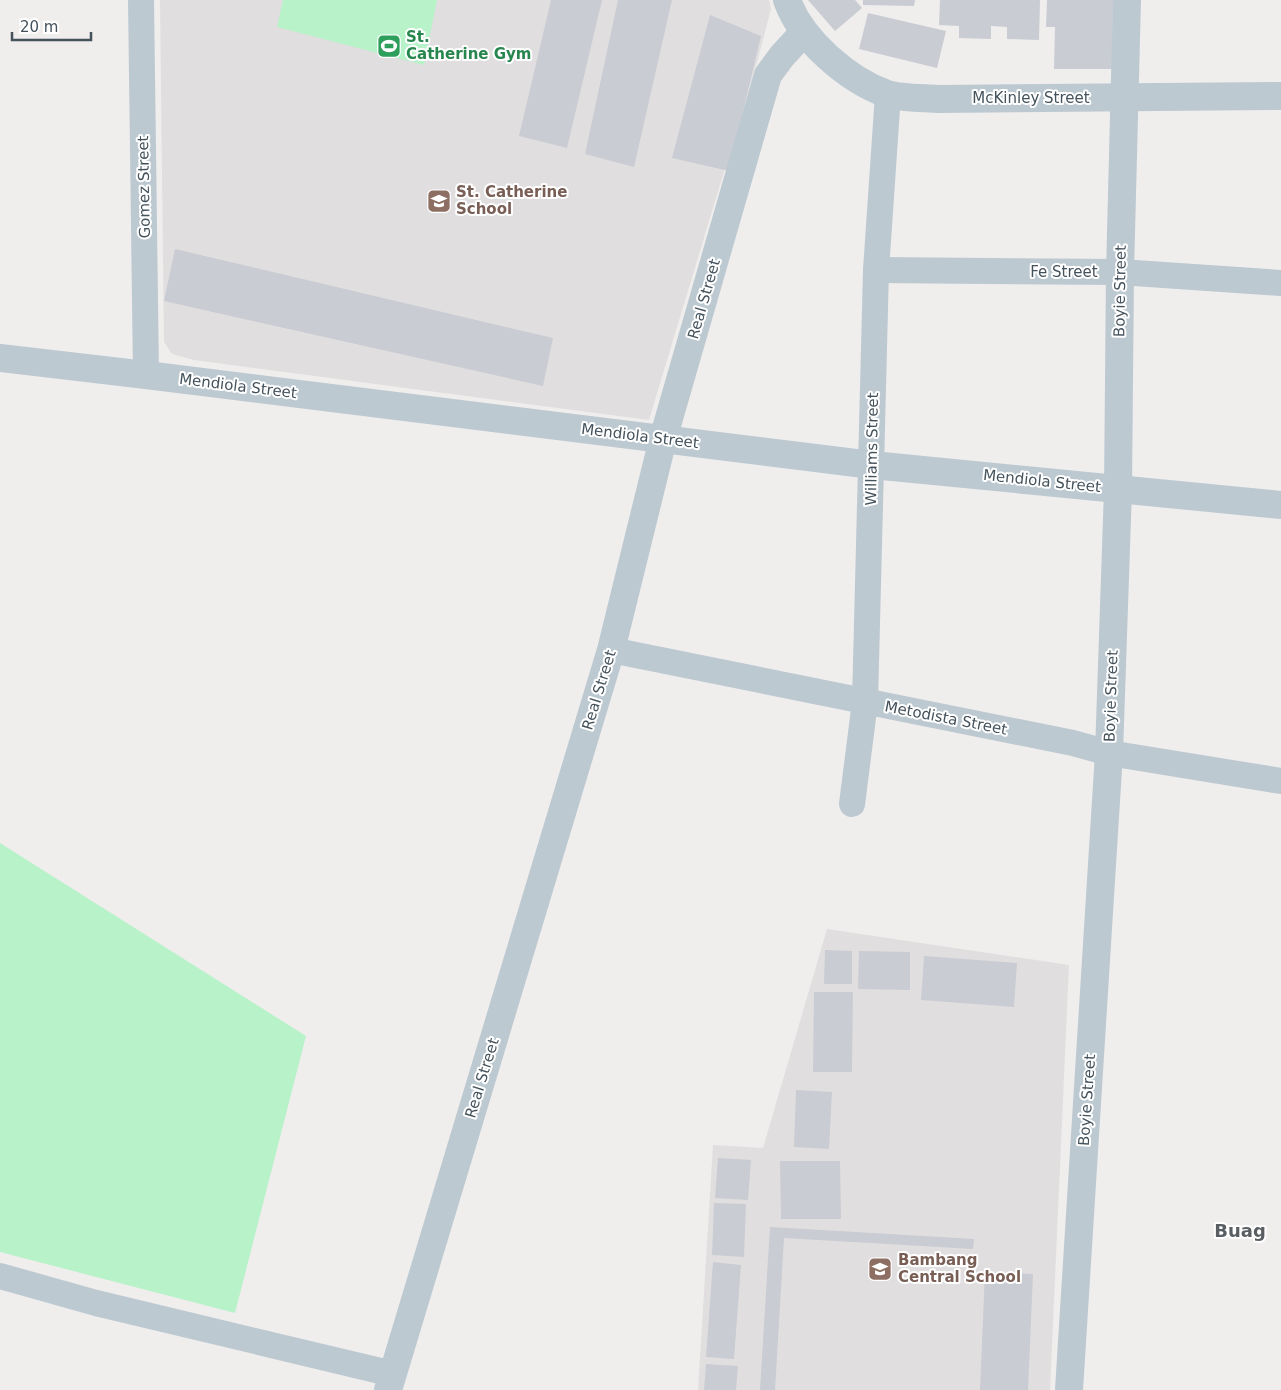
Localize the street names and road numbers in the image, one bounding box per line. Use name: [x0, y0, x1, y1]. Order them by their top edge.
street label: McKinley Street: [972, 89, 1090, 107]
street label: Gomez Street: [134, 135, 154, 239]
street label: Boyie Street: [1110, 245, 1130, 337]
street label: Real Street: [684, 257, 724, 341]
street label: Fe Street: [1030, 263, 1098, 281]
street label: Mendiola Street: [178, 370, 298, 402]
street label: Williams Street: [862, 392, 882, 506]
street label: Mendiola Street: [580, 420, 700, 452]
street label: Mendiola Street: [982, 466, 1102, 496]
street label: Real Street: [578, 648, 620, 732]
street label: Boyie Street: [1100, 650, 1122, 742]
street label: Metodista Street: [883, 697, 1009, 739]
street label: Real Street: [461, 1036, 503, 1120]
street label: Boyie Street: [1075, 1053, 1099, 1147]

